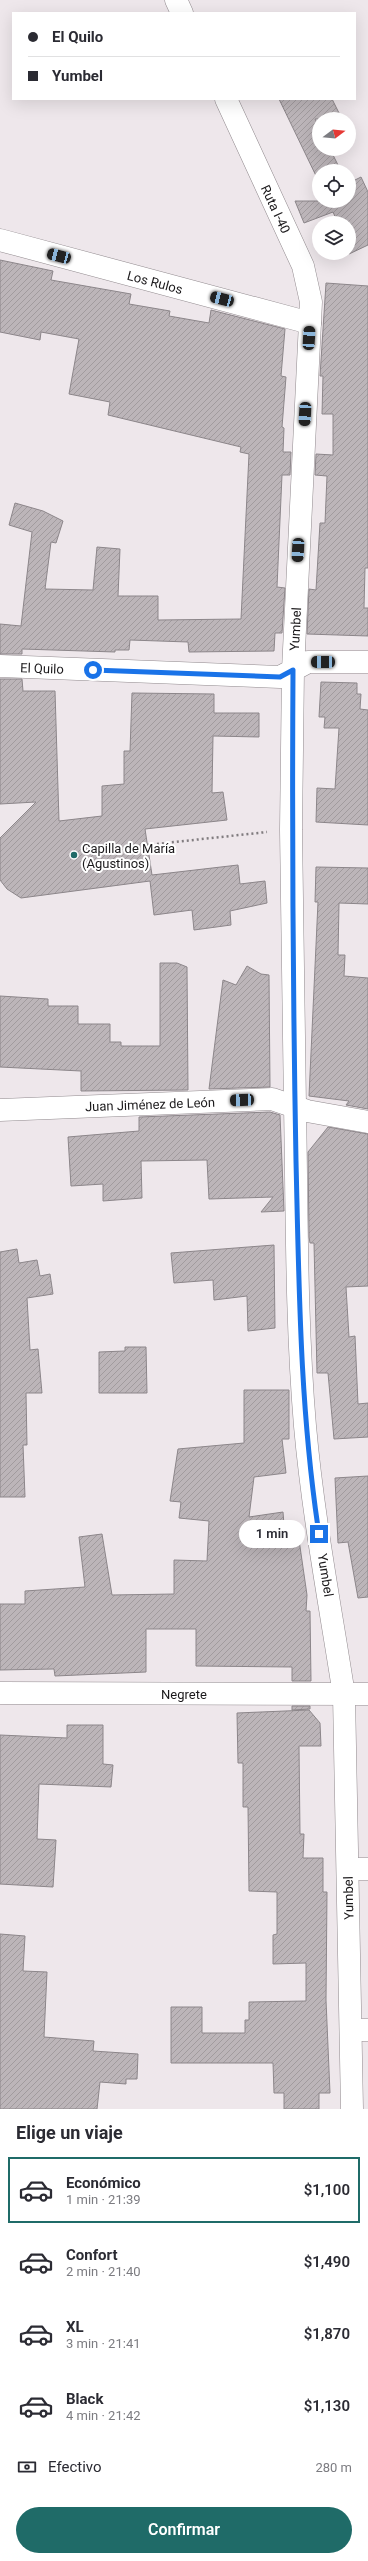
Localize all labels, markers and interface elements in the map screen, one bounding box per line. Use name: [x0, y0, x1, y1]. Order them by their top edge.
text: El Quilo: [52, 28, 103, 46]
text: Yumbel: [52, 67, 103, 85]
north arrow: [312, 112, 356, 156]
map controls: [312, 112, 356, 260]
button: locate: [312, 164, 356, 208]
street label: Ruta I-40: [258, 183, 293, 236]
button: layers: [312, 216, 356, 260]
car: [46, 247, 72, 265]
street label: Los Rulos: [125, 268, 185, 297]
car: [209, 290, 235, 308]
car: [302, 326, 316, 350]
car: [298, 402, 312, 426]
car: [291, 538, 305, 562]
street label: Yumbel: [287, 607, 304, 651]
car: [311, 656, 335, 668]
street label: El Quilo: [20, 660, 64, 677]
route start: [84, 661, 102, 679]
place label: Capilla de María (Agustinos): [82, 841, 175, 871]
marker: Capilla de María (Agustinos): [69, 850, 79, 860]
car: [230, 1094, 254, 1106]
street label: Juan Jiménez de León: [85, 1095, 215, 1114]
callout: 1 min: [239, 1520, 305, 1548]
route end: [310, 1525, 328, 1543]
text: 1 min: [256, 1526, 288, 1541]
street label: Yumbel: [315, 1552, 336, 1598]
street label: Negrete: [161, 1687, 207, 1702]
street label: Yumbel: [341, 1876, 356, 1920]
text: Elige un viaje: [16, 2122, 123, 2143]
icon: car: [18, 2172, 54, 2208]
text: Económico: [66, 2174, 141, 2192]
text: $1,100: [304, 2181, 350, 2199]
text: 1 min · 21:39: [66, 2192, 141, 2207]
icon: car: [18, 2244, 54, 2280]
text: Confort: [66, 2246, 117, 2264]
text: $1,490: [304, 2253, 350, 2271]
text: 2 min · 21:40: [66, 2264, 141, 2279]
icon: car: [18, 2316, 54, 2352]
text: XL: [66, 2318, 84, 2336]
text: $1,870: [304, 2325, 350, 2343]
text: 3 min · 21:41: [66, 2336, 141, 2351]
icon: car: [18, 2388, 54, 2424]
text: Black: [66, 2390, 103, 2408]
text: $1,130: [304, 2397, 350, 2415]
text: 4 min · 21:42: [66, 2408, 141, 2423]
icon: cash: [16, 2456, 38, 2478]
text: Efectivo: [48, 2458, 102, 2476]
text: 280 m: [315, 2460, 352, 2475]
button: Confirmar: [16, 2507, 352, 2553]

